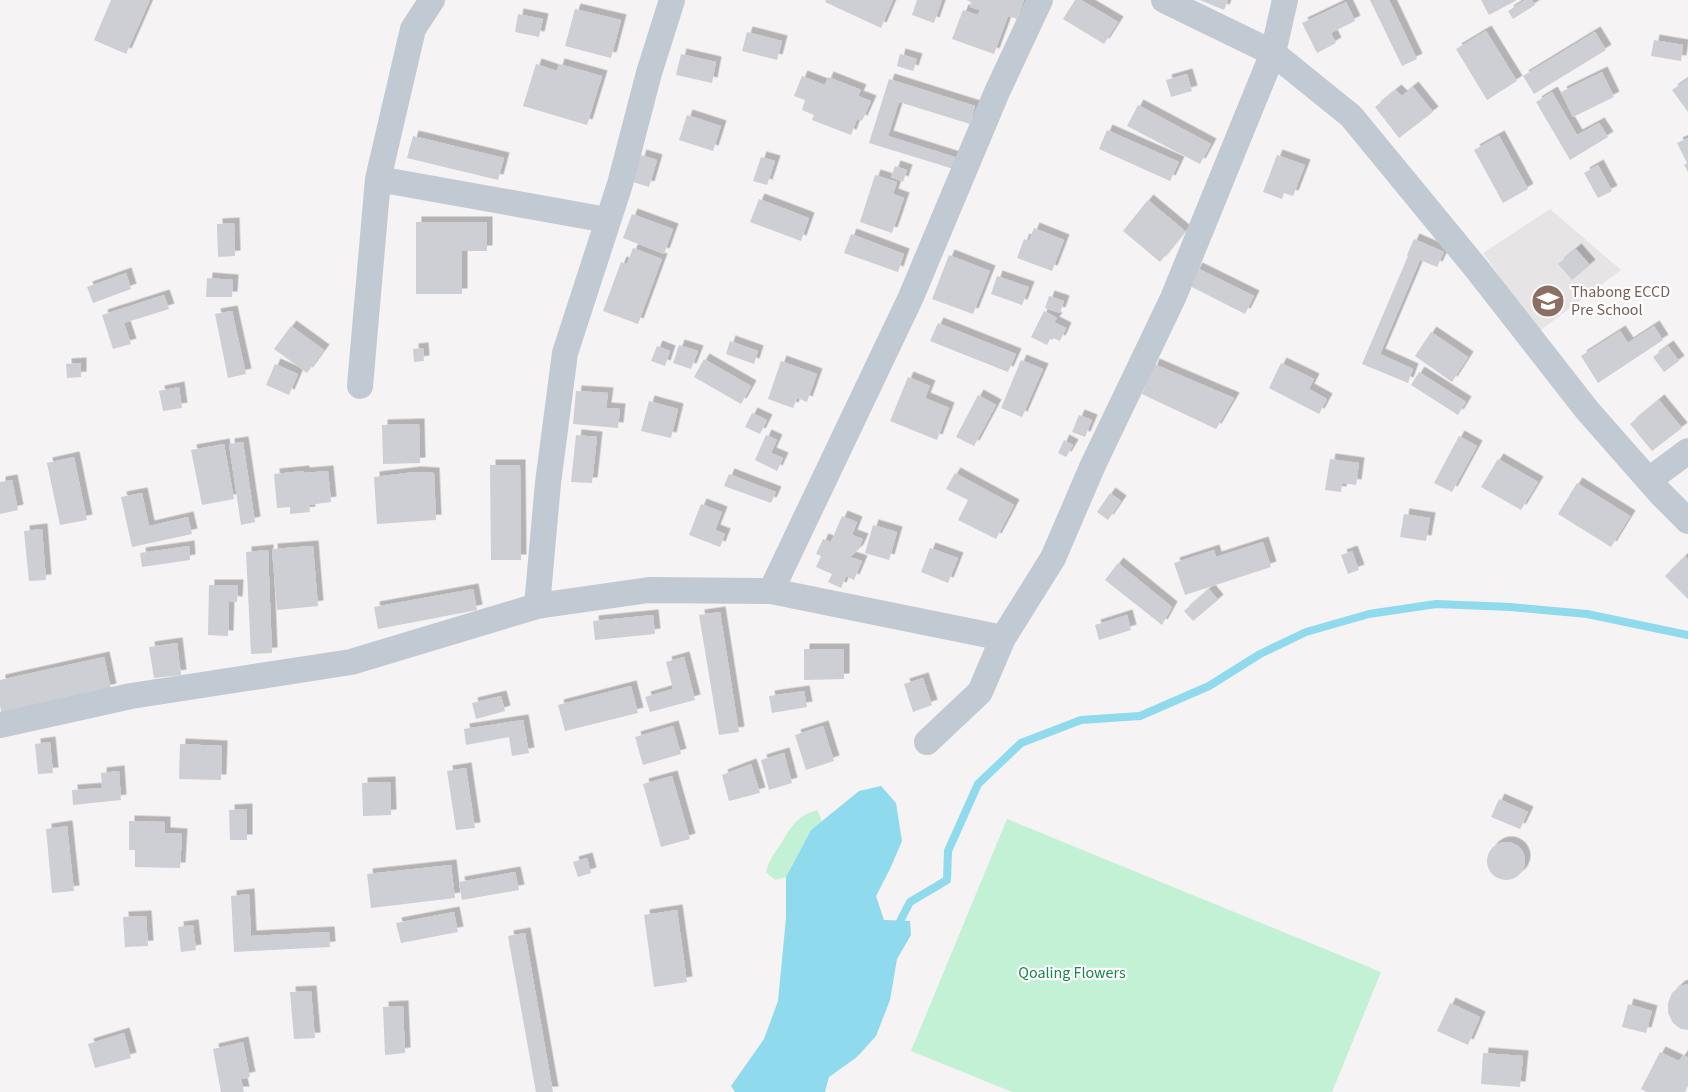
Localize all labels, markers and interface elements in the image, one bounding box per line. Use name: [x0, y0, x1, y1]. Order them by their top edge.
place label: Thabong ECCD Pre School: [1571, 281, 1670, 321]
school or university icon: Thabong ECCD Pre School: [1530, 283, 1566, 319]
park label: Qoaling Flowers: [1018, 962, 1126, 984]

